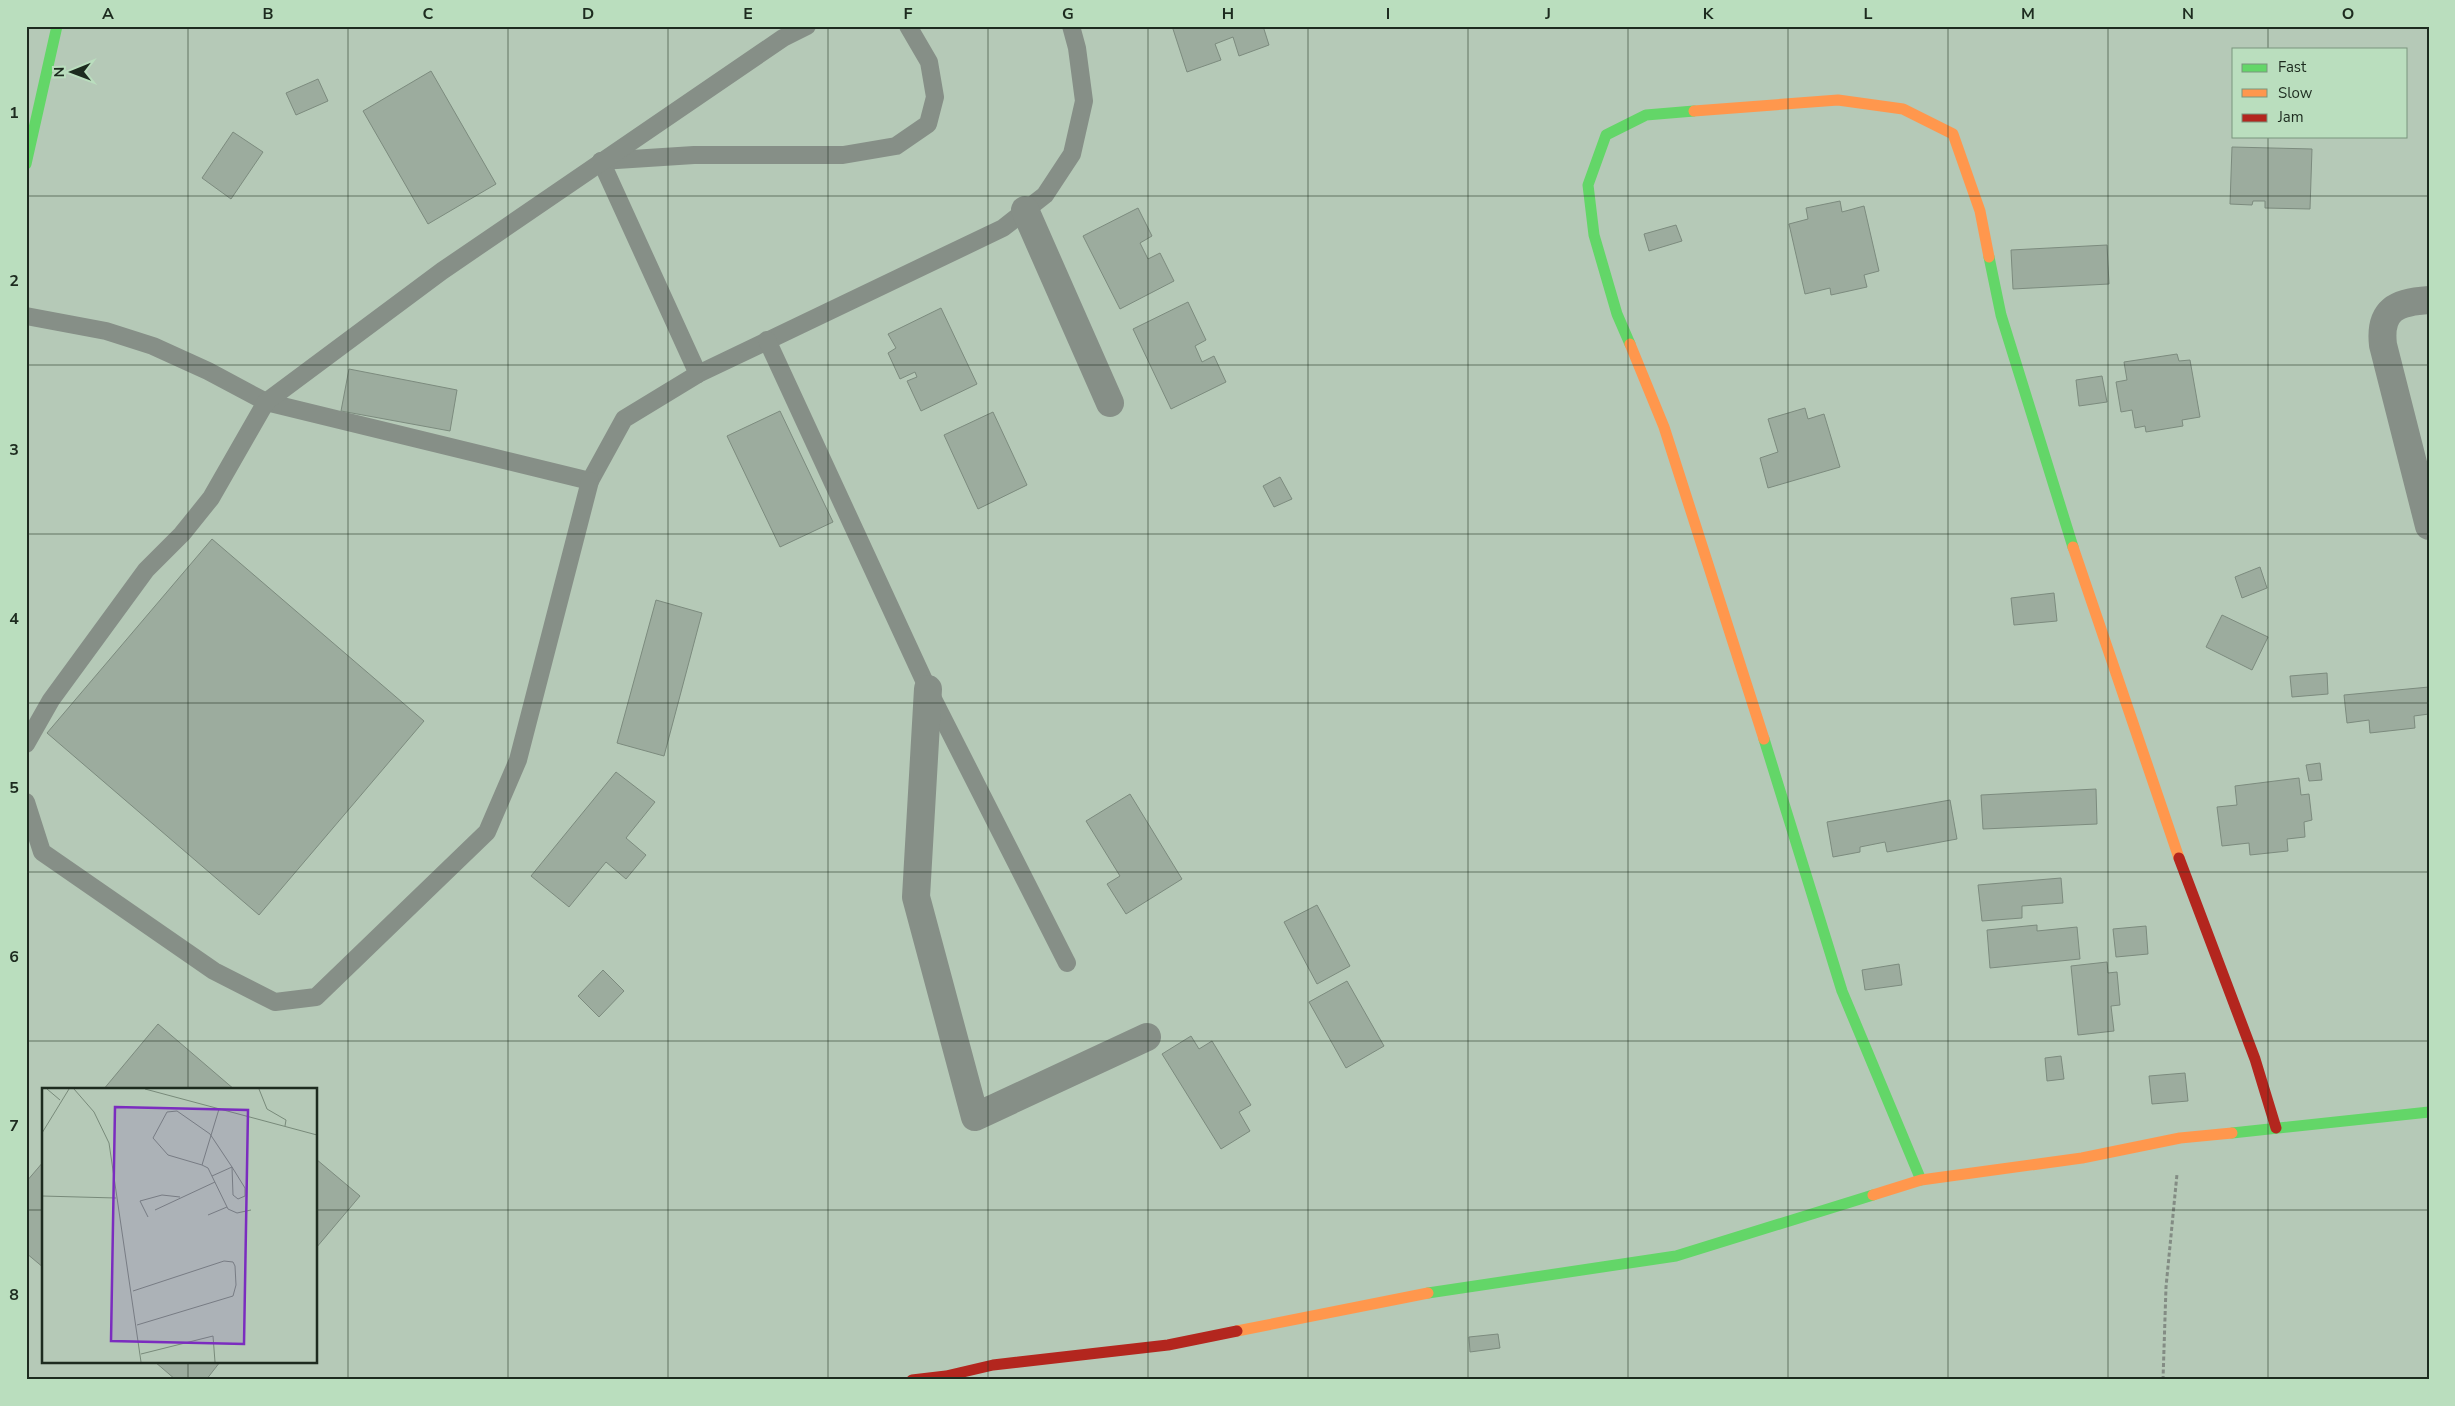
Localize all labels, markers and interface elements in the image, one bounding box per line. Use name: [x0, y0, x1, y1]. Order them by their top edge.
text: A: [102, 3, 114, 25]
text: B: [262, 3, 274, 25]
text: C: [423, 3, 434, 25]
text: D: [582, 3, 594, 25]
text: E: [743, 3, 753, 25]
text: F: [904, 3, 913, 25]
text: G: [1062, 3, 1074, 25]
text: H: [1222, 3, 1234, 25]
text: I: [1386, 3, 1390, 25]
text: J: [1544, 3, 1551, 25]
text: K: [1703, 3, 1715, 25]
text: L: [1864, 3, 1873, 25]
text: M: [2021, 3, 2035, 25]
text: N: [2182, 3, 2194, 25]
text: O: [2342, 3, 2354, 25]
north arrow: [48, 48, 98, 98]
legend: [2232, 48, 2408, 138]
text: Fast: [2278, 57, 2307, 77]
text: N: [50, 67, 69, 78]
text: Slow: [2278, 83, 2313, 103]
text: 1: [9, 102, 19, 124]
text: Jam: [2277, 107, 2304, 127]
text: 2: [9, 270, 19, 292]
text: 3: [9, 439, 19, 461]
text: 4: [9, 608, 19, 630]
text: 5: [9, 777, 19, 799]
text: 6: [9, 946, 19, 968]
inset map: [42, 1088, 318, 1364]
text: 7: [9, 1115, 19, 1137]
text: 8: [9, 1284, 19, 1306]

